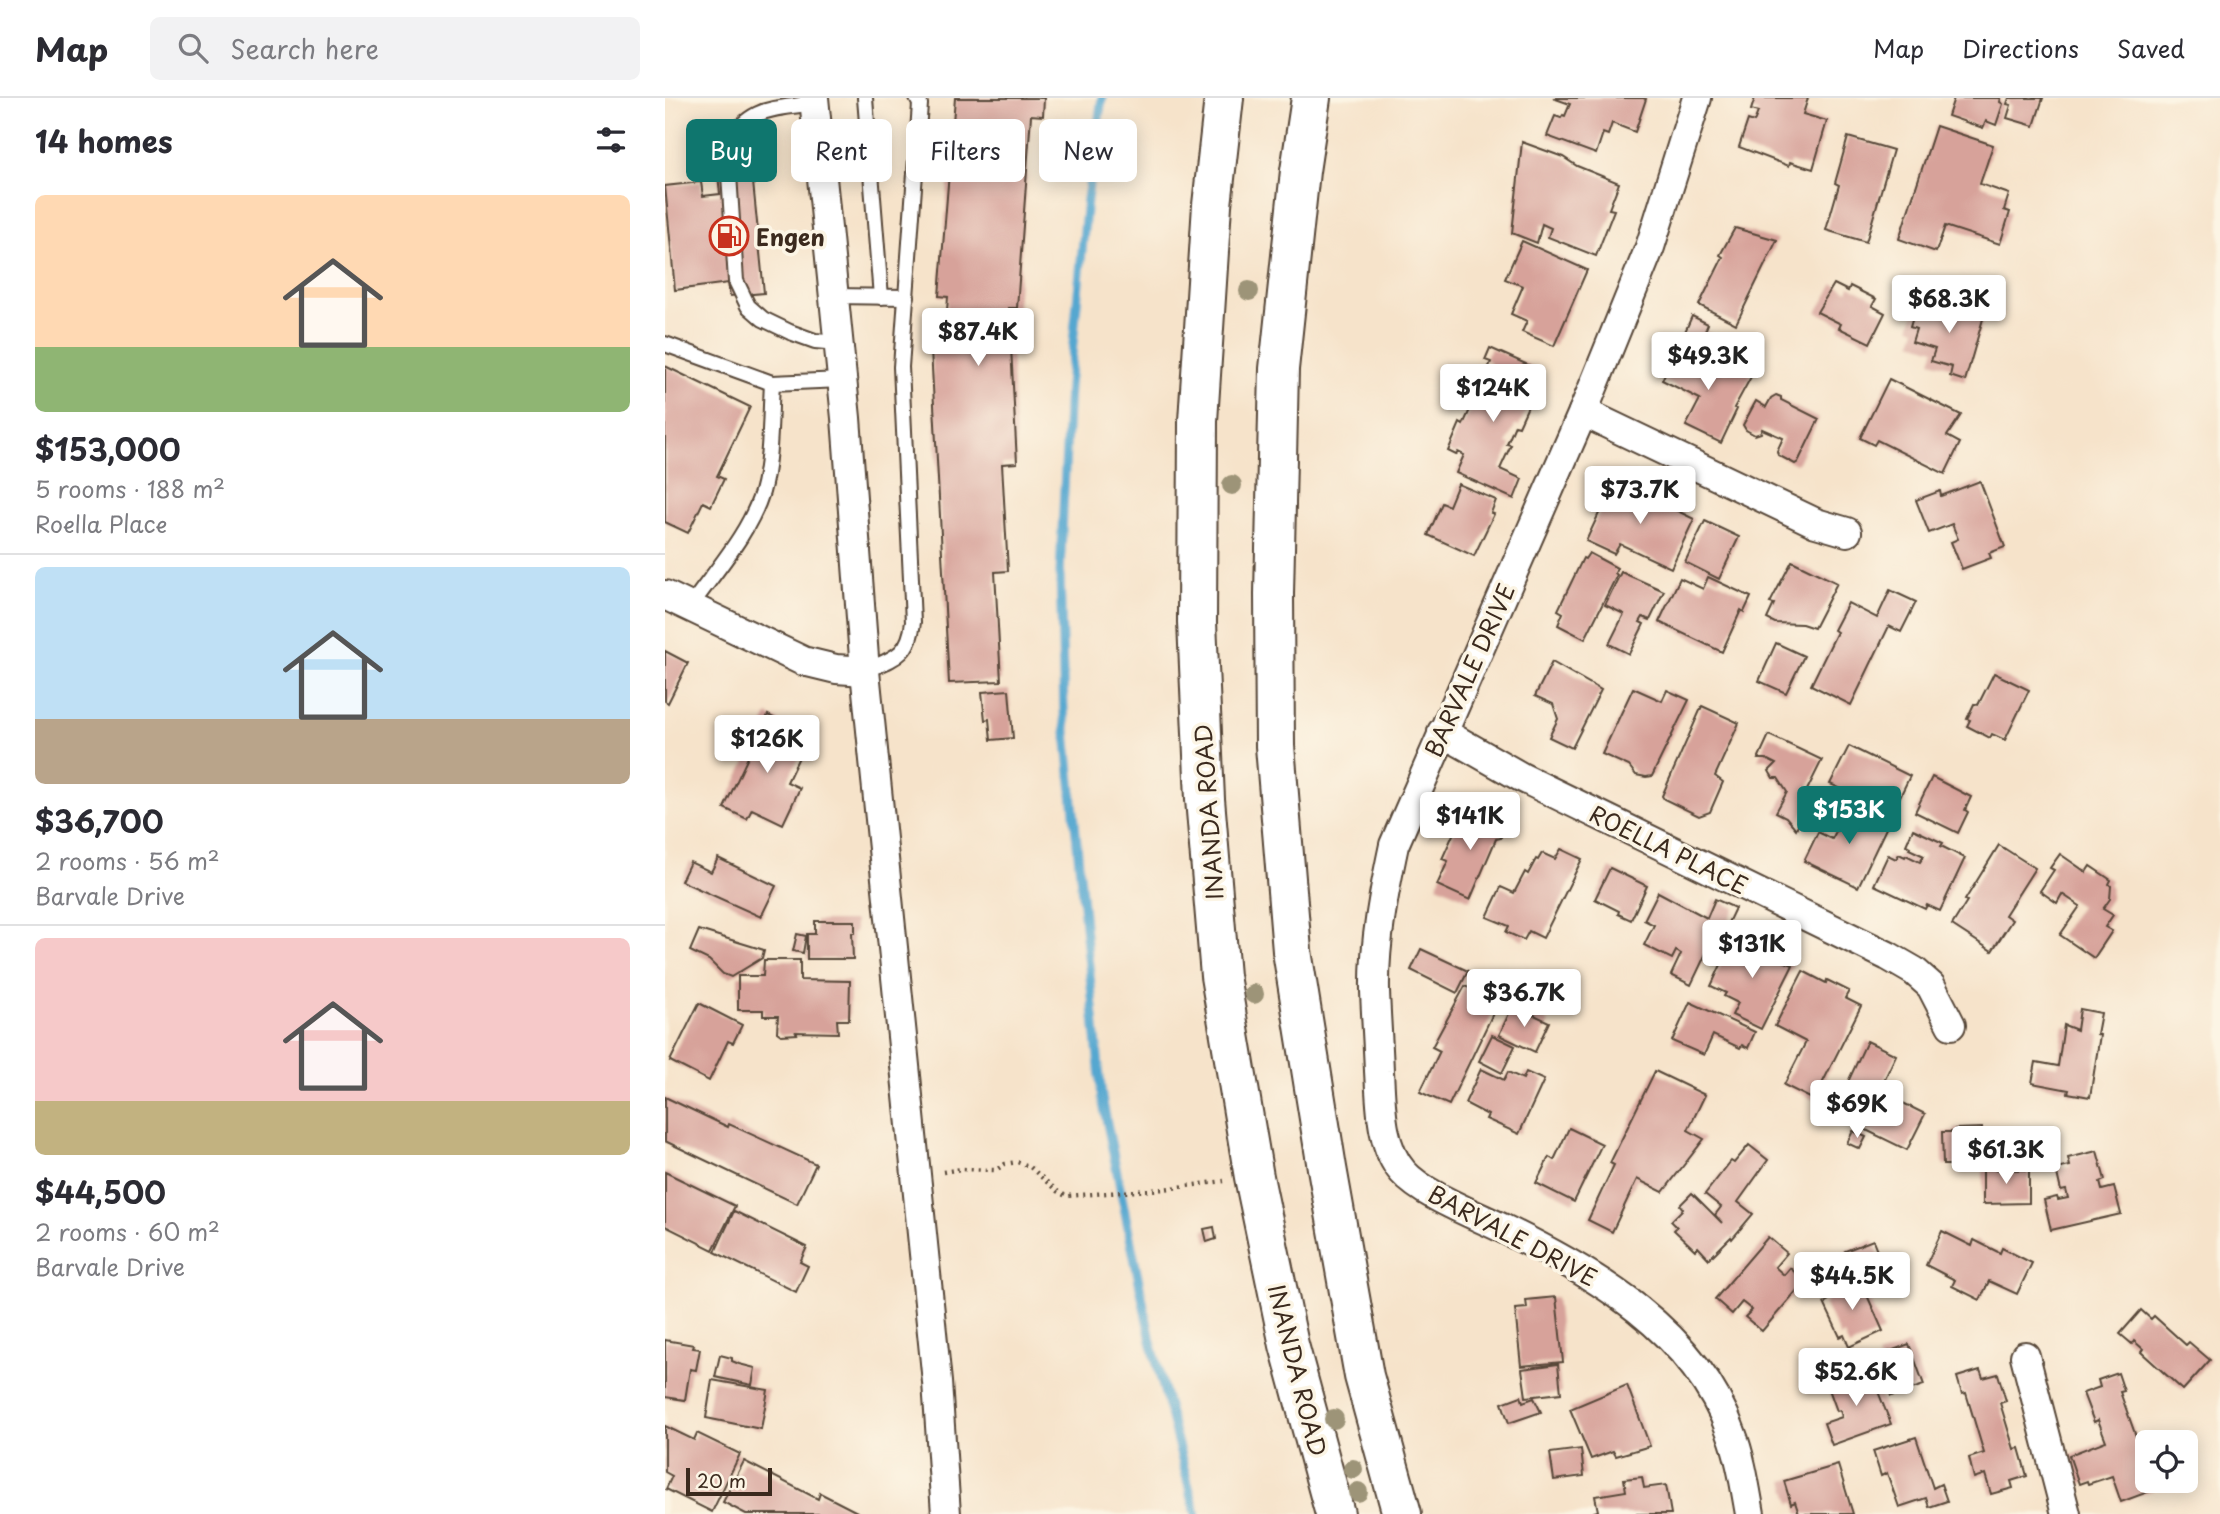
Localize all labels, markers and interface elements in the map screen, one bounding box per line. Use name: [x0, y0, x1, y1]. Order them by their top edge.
search box: [150, 17, 640, 80]
text: Map: [35, 23, 108, 73]
icon: search: [174, 29, 212, 67]
text: Search here: [230, 29, 379, 68]
text: Map: [1873, 30, 1924, 66]
text: Directions: [1962, 30, 2079, 66]
text: Saved: [2117, 30, 2185, 66]
text: 14 homes: [35, 118, 173, 163]
chip: Buy: [686, 119, 777, 182]
chip: Rent: [791, 119, 892, 182]
chip: Filters: [906, 119, 1025, 182]
chip: New: [1039, 119, 1137, 182]
icon: filters: [592, 121, 630, 159]
fuel station icon: Engen: [708, 215, 750, 257]
place label: Engen: [756, 219, 825, 254]
icon: home: [270, 240, 396, 366]
pin: $68.3K: [1892, 275, 2006, 335]
text: $68.3K: [1908, 280, 1990, 315]
pin: $87.4K: [921, 308, 1035, 368]
text: $87.4K: [938, 313, 1018, 348]
pin: $49.3K: [1651, 332, 1765, 392]
text: $49.3K: [1668, 337, 1748, 372]
pin: $124K: [1444, 364, 1542, 424]
text: $124K: [1456, 369, 1530, 404]
text: $153,000: [35, 426, 181, 471]
pin: $73.7K: [1583, 466, 1697, 526]
text: 5 rooms · 188 m²: [35, 471, 225, 506]
text: $73.7K: [1601, 471, 1679, 506]
text: Roella Place: [35, 506, 167, 541]
street label: BARVALE DRIVE: [1415, 577, 1523, 763]
icon: home: [270, 612, 396, 738]
pin: $126K: [718, 716, 816, 775]
text: $126K: [730, 720, 804, 755]
street label: INANDA ROAD: [1184, 723, 1232, 901]
pin: $153K: [1800, 786, 1898, 846]
text: $153K: [1813, 791, 1885, 826]
pin: $141K: [1421, 792, 1519, 852]
street label: ROELLA PLACE: [1584, 795, 1754, 903]
text: $141K: [1436, 797, 1504, 832]
text: $36,700: [35, 798, 164, 843]
text: 2 rooms · 56 m²: [35, 843, 220, 878]
text: Barvale Drive: [35, 878, 185, 913]
pin: $131K: [1703, 920, 1801, 980]
text: $131K: [1718, 925, 1786, 960]
pin: $36.7K: [1467, 970, 1581, 1029]
text: $36.7K: [1483, 974, 1565, 1009]
icon: home: [270, 983, 396, 1109]
pin: $69K: [1816, 1080, 1898, 1140]
text: $69K: [1826, 1085, 1888, 1120]
pin: $61.3K: [1949, 1126, 2063, 1186]
text: $61.3K: [1968, 1131, 2044, 1166]
text: $44,500: [35, 1169, 166, 1214]
street label: BARVALE DRIVE: [1422, 1176, 1604, 1294]
text: 2 rooms · 60 m²: [35, 1214, 220, 1249]
text: Barvale Drive: [35, 1249, 185, 1284]
pin: $44.5K: [1795, 1252, 1909, 1312]
text: $44.5K: [1810, 1257, 1894, 1292]
street label: INANDA ROAD: [1260, 1280, 1336, 1460]
pin: $52.6K: [1799, 1348, 1913, 1408]
text: $52.6K: [1814, 1353, 1898, 1388]
map controls: [2135, 1430, 2198, 1493]
button: locate: [2135, 1430, 2198, 1493]
scale bar: [686, 1465, 772, 1497]
text: 20 m: [697, 1466, 746, 1494]

